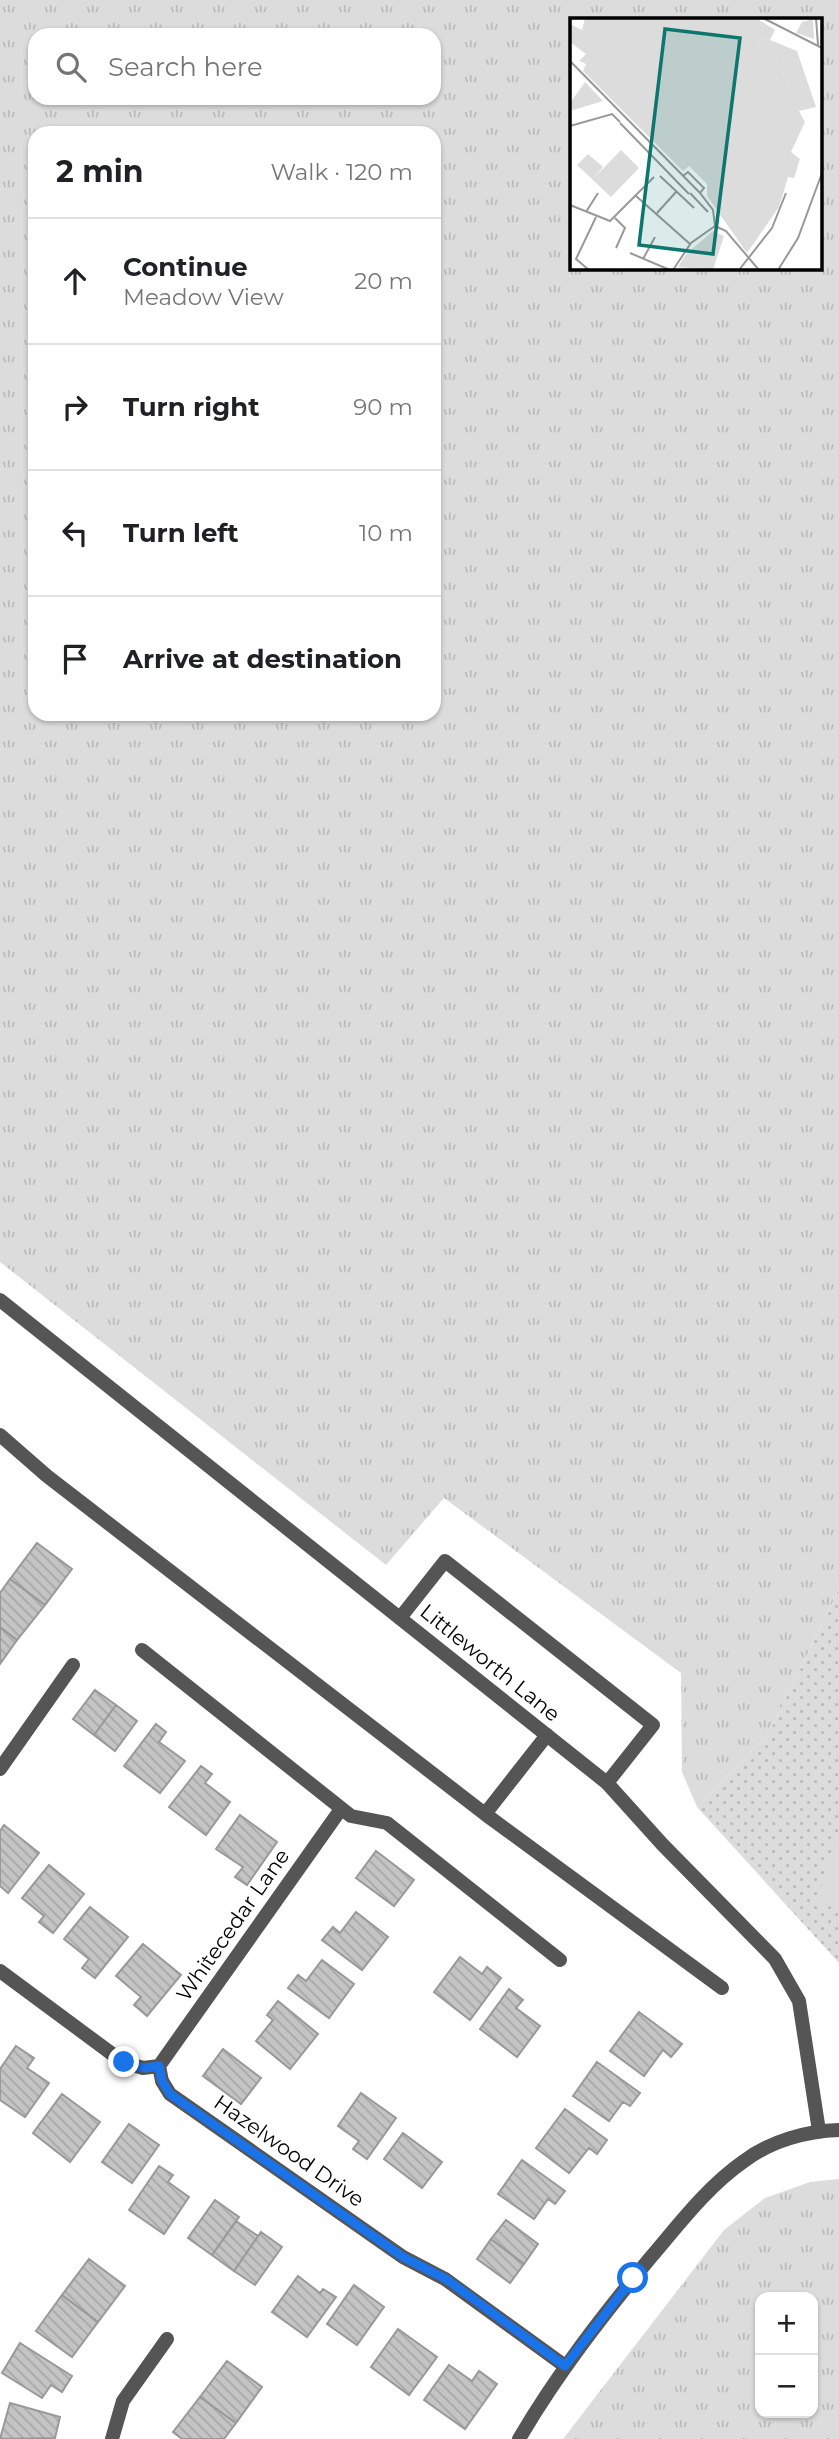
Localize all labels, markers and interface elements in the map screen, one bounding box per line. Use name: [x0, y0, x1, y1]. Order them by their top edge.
inset map: [570, 18, 822, 270]
search box: [28, 28, 441, 105]
icon: search: [52, 48, 90, 86]
text: Search here: [108, 51, 263, 83]
text: 2 min: [56, 153, 143, 190]
text: Walk · 120 m: [270, 158, 413, 186]
text: Continue: [123, 251, 248, 283]
icon: ahead: [56, 262, 94, 300]
text: 20 m: [354, 267, 413, 295]
text: Meadow View: [123, 283, 284, 311]
icon: right: [56, 388, 94, 426]
text: Turn right: [123, 391, 259, 423]
text: 90 m: [353, 393, 413, 421]
icon: left: [56, 514, 94, 552]
text: Turn left: [123, 517, 239, 549]
text: 10 m: [359, 519, 413, 547]
icon: arrive: [56, 640, 94, 678]
text: Arrive at destination: [123, 643, 402, 675]
street label: Littleworth Lane: [415, 1599, 565, 1727]
street label: Whitecedar Lane: [171, 1844, 294, 2006]
route end: [108, 2046, 139, 2077]
street label: Hazelwood Drive: [209, 2089, 369, 2212]
route start: [617, 2262, 648, 2293]
map controls: [755, 2292, 818, 2418]
button: +: [755, 2292, 818, 2355]
button: −: [755, 2355, 818, 2418]

